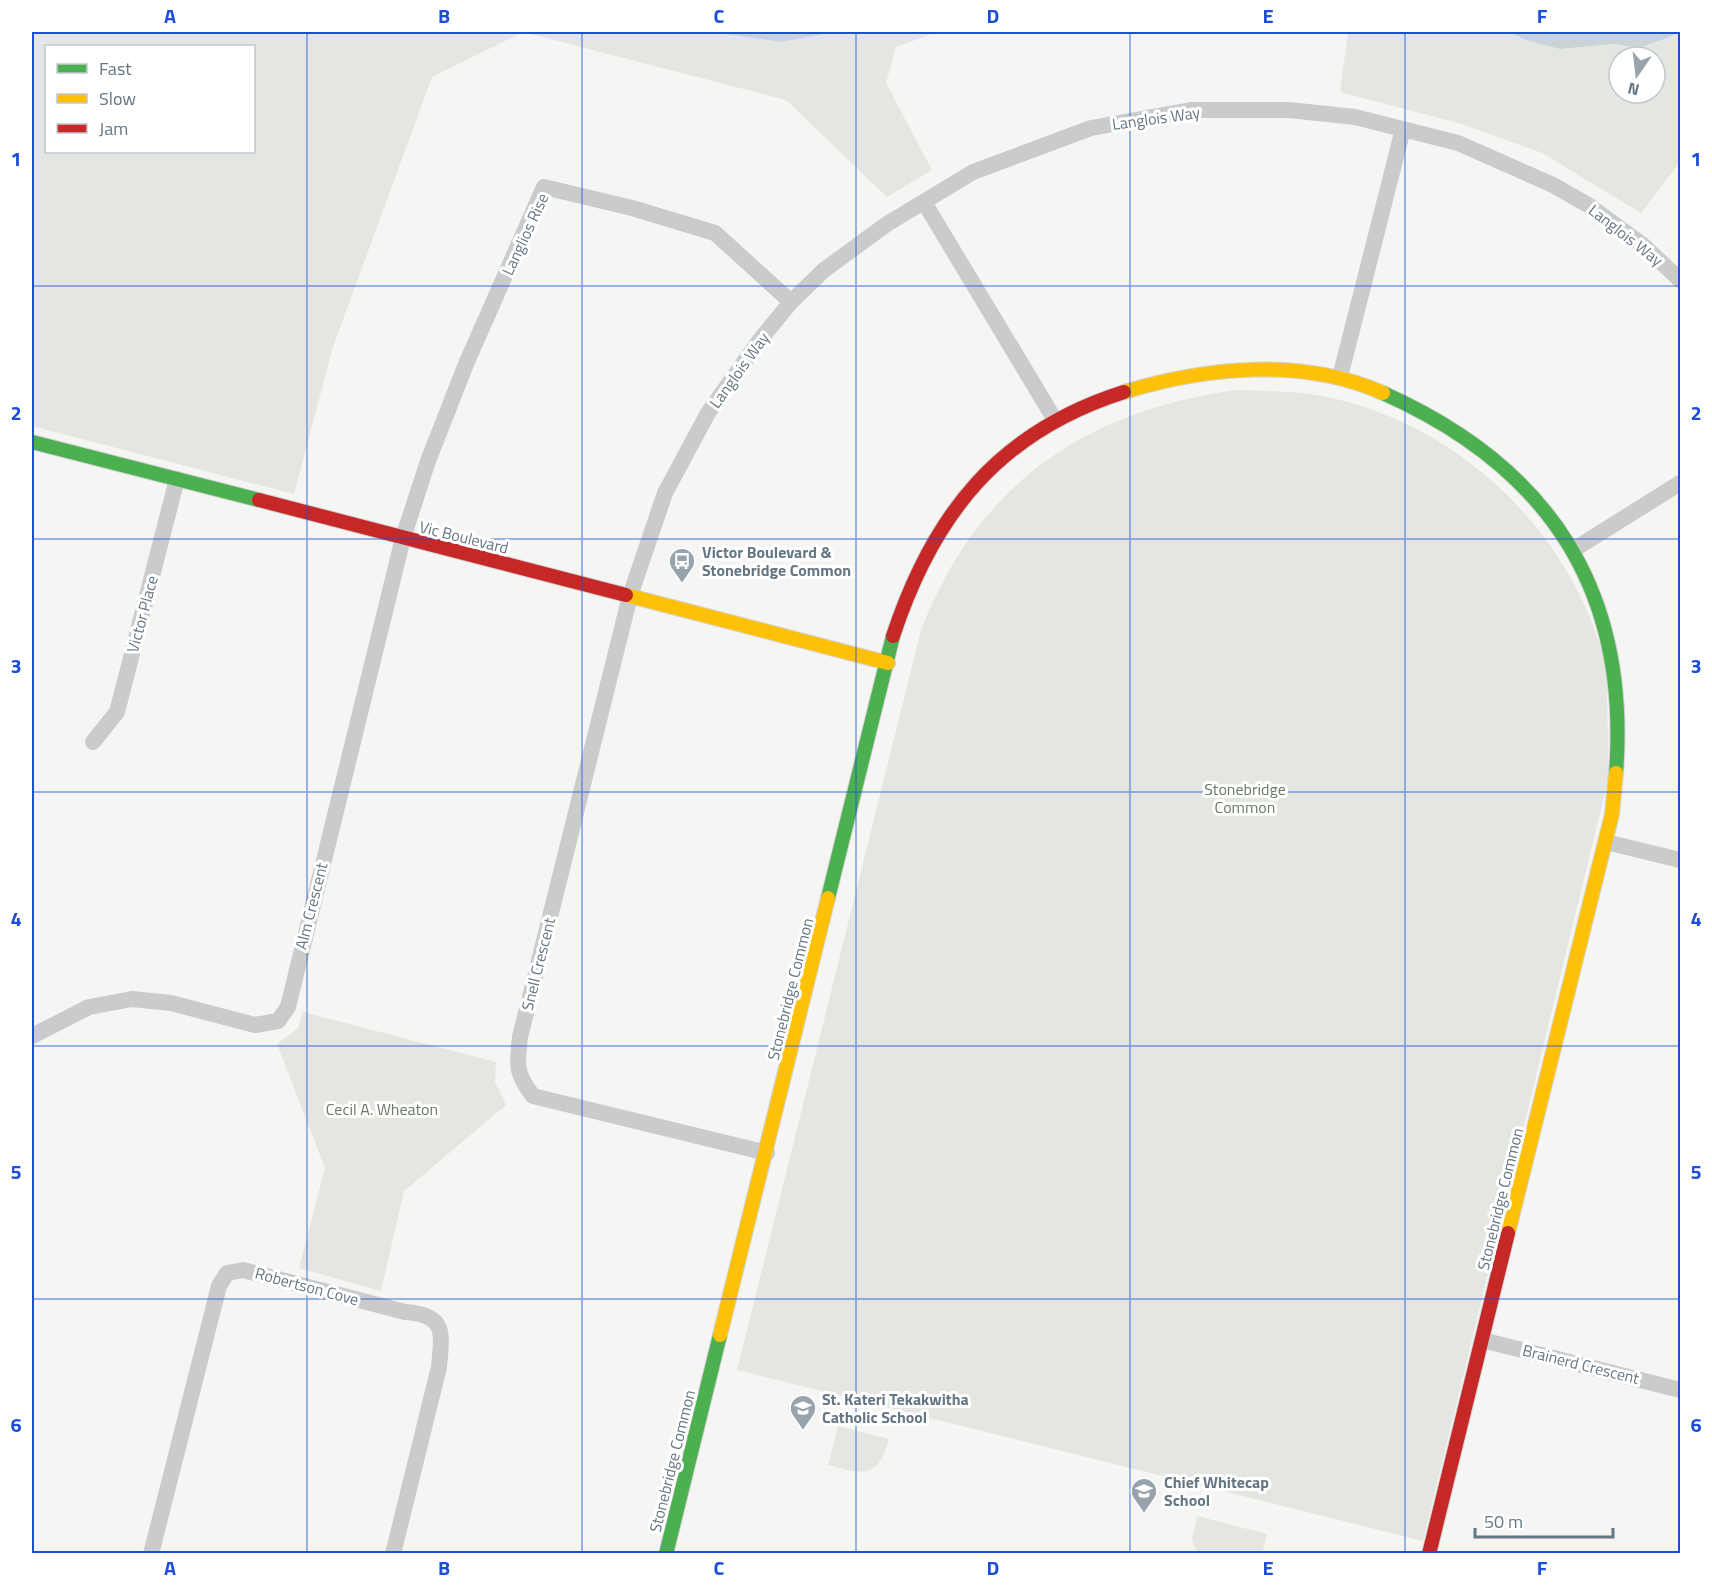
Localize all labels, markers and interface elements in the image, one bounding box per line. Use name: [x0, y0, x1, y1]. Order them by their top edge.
text: A: [164, 0, 176, 31]
text: B: [438, 0, 450, 31]
text: C: [714, 0, 725, 31]
text: D: [987, 0, 999, 31]
text: E: [1262, 0, 1274, 31]
text: F: [1537, 0, 1548, 31]
legend: [45, 45, 255, 153]
north arrow: [1607, 45, 1667, 105]
text: Fast: [99, 55, 132, 82]
text: N: [1625, 77, 1642, 103]
text: Slow: [99, 85, 136, 112]
street label: Langlois Way: [1110, 100, 1202, 136]
text: Jam: [99, 115, 128, 142]
text: 1: [10, 143, 22, 174]
text: 1: [1690, 143, 1702, 174]
street label: Langlios Rise: [496, 189, 554, 279]
street label: Langlois Way: [1584, 198, 1669, 272]
street label: Langlois Way: [703, 327, 775, 413]
text: 2: [10, 397, 22, 428]
text: 2: [1690, 397, 1702, 428]
street label: Vic Boulevard: [417, 514, 511, 560]
place label: Victor Boulevard & Stonebridge Common: [702, 540, 851, 582]
bus stop icon: Victor Boulevard & Stonebridge Common: [667, 546, 697, 584]
street label: Victor Place: [120, 573, 164, 655]
text: 3: [10, 650, 22, 681]
text: 3: [1690, 650, 1702, 681]
park label: Stonebridge Common: [1204, 777, 1286, 819]
street label: Alm Crescent: [289, 860, 333, 952]
text: 4: [10, 903, 22, 934]
text: 4: [1690, 903, 1702, 934]
street label: Snell Crescent: [515, 915, 561, 1013]
street label: Stonebridge Common: [761, 915, 819, 1063]
park label: Cecil A. Wheaton: [326, 1097, 438, 1121]
street label: Stonebridge Common: [1471, 1125, 1529, 1273]
text: 5: [10, 1156, 22, 1187]
text: 5: [1690, 1156, 1702, 1187]
street label: Robertson Cove: [253, 1261, 361, 1311]
street label: Brainerd Crescent: [1520, 1338, 1642, 1390]
street label: Stonebridge Common: [643, 1387, 701, 1535]
place label: St. Kateri Tekakwitha Catholic School: [822, 1387, 969, 1429]
school or university icon: St. Kateri Tekakwitha Catholic School: [788, 1393, 818, 1431]
text: 6: [10, 1409, 22, 1440]
text: 6: [1690, 1409, 1702, 1440]
place label: Chief Whitecap School: [1164, 1470, 1269, 1512]
school or university icon: Chief Whitecap School: [1129, 1476, 1159, 1514]
scale bar: [1475, 1501, 1613, 1539]
text: 50 m: [1484, 1508, 1523, 1535]
text: A: [164, 1552, 176, 1583]
text: B: [438, 1552, 450, 1583]
text: C: [714, 1552, 725, 1583]
text: D: [987, 1552, 999, 1583]
text: E: [1262, 1552, 1274, 1583]
text: F: [1537, 1552, 1548, 1583]

